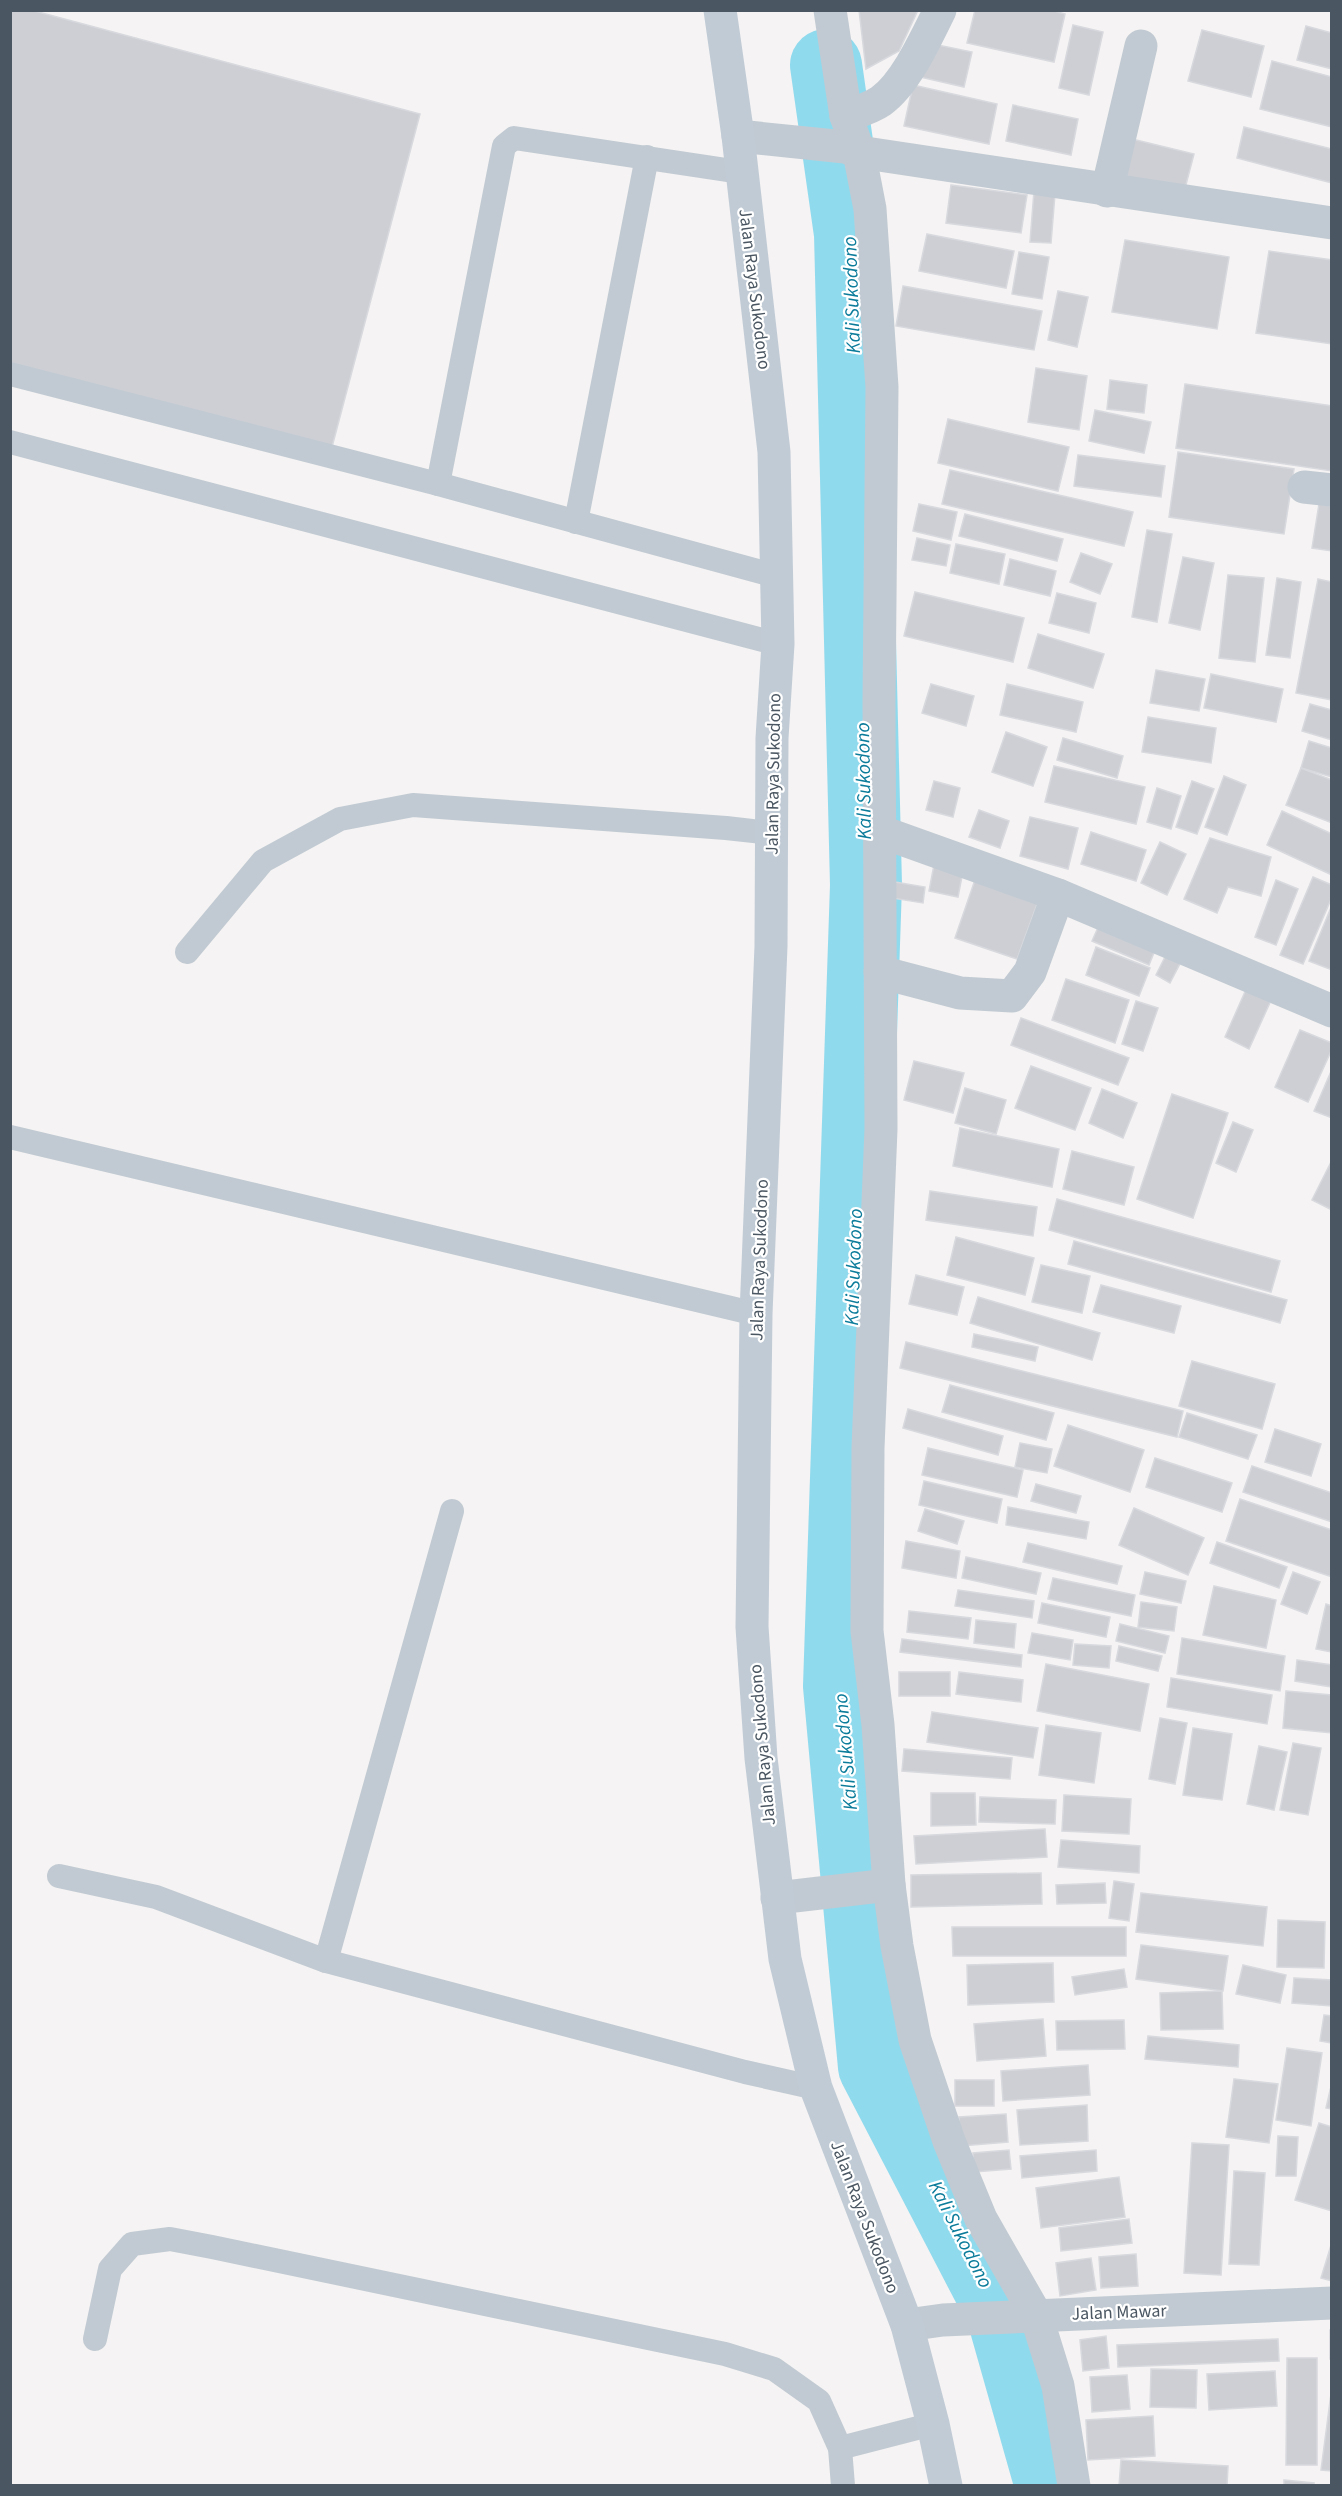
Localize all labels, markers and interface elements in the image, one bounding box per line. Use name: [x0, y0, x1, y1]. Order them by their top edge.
street label: Jalan Raya Sukodono: [732, 207, 777, 371]
water label: Kali Sukodono: [836, 236, 868, 354]
street label: Jalan Raya Sukodono: [760, 693, 787, 855]
water label: Kali Sukodono: [849, 722, 879, 840]
street label: Jalan Raya Sukodono: [744, 1179, 775, 1341]
water label: Kali Sukodono: [838, 1208, 870, 1326]
street label: Jalan Raya Sukodono: [743, 1663, 782, 1827]
water label: Kali Sukodono: [827, 1692, 865, 1811]
street label: Jalan Raya Sukodono: [824, 2137, 905, 2297]
water label: Kali Sukodono: [921, 2176, 999, 2293]
street label: Jalan Mawar: [1071, 2298, 1168, 2327]

